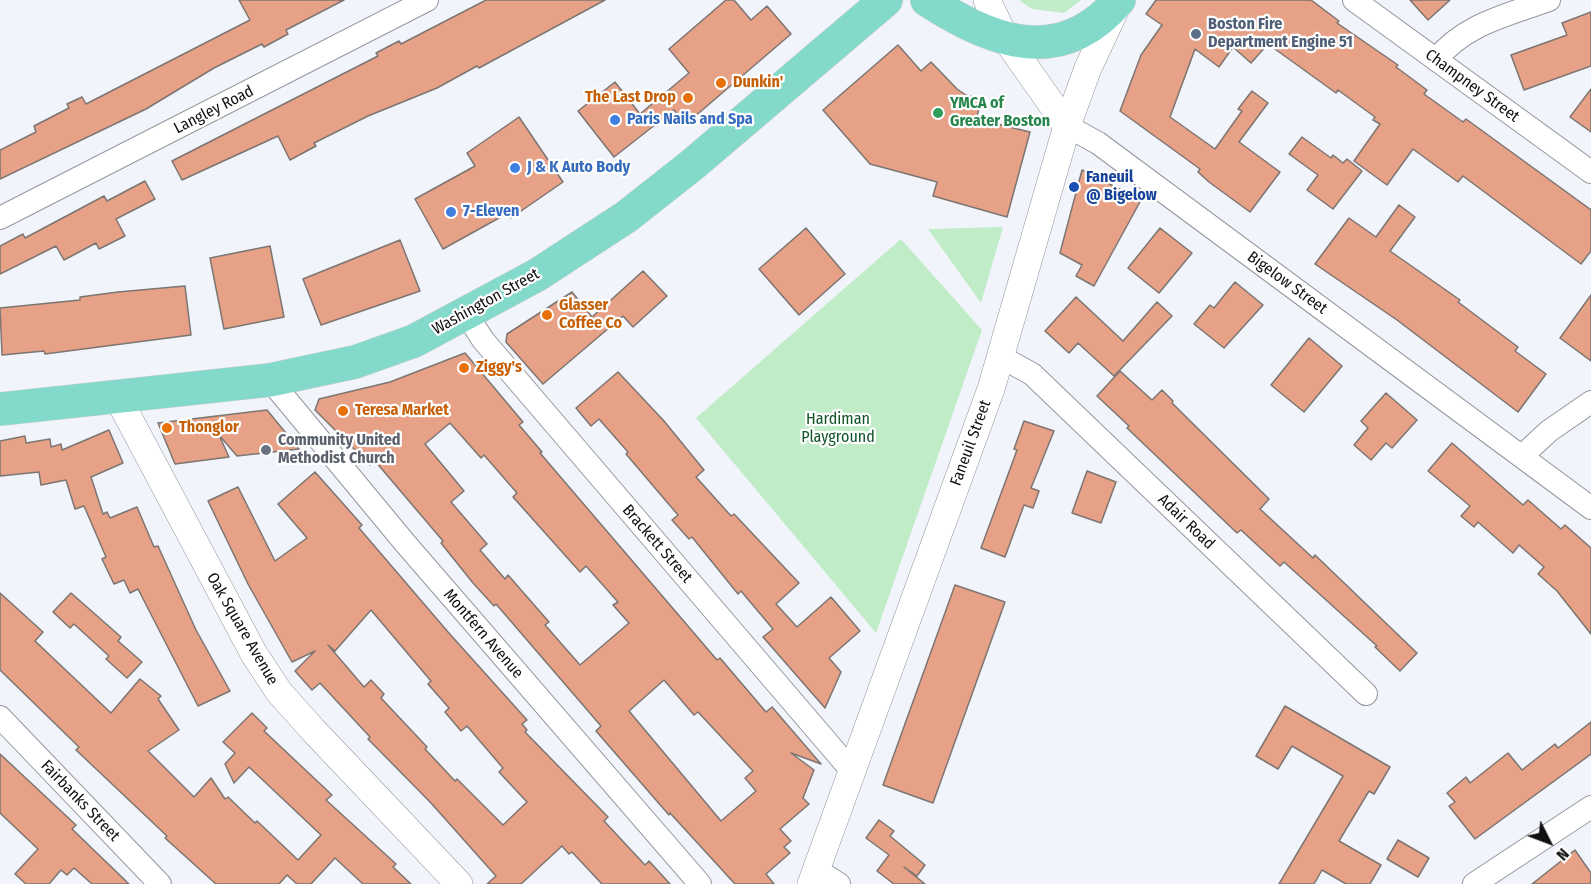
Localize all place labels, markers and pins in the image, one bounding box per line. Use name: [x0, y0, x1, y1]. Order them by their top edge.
place label: Boston Fire Department Engine 51: [1208, 15, 1353, 53]
marker: Boston Fire Department Engine 51: [1189, 27, 1203, 41]
place label: Dunkin': [733, 73, 783, 93]
marker: Dunkin': [714, 76, 728, 90]
place label: The Last Drop: [585, 88, 676, 108]
marker: The Last Drop: [681, 91, 695, 105]
place label: YMCA of Greater Boston: [950, 94, 1050, 132]
marker: YMCA of Greater Boston: [931, 106, 945, 120]
place label: Paris Nails and Spa: [627, 110, 753, 130]
marker: Paris Nails and Spa: [608, 113, 622, 127]
place label: J & K Auto Body: [527, 158, 630, 178]
marker: J & K Auto Body: [508, 161, 522, 175]
place label: Faneuil @ Bigelow: [1086, 168, 1157, 206]
marker: Faneuil @ Bigelow: [1067, 180, 1081, 194]
place label: 7-Eleven: [463, 202, 519, 222]
marker: 7-Eleven: [444, 205, 458, 219]
place label: Glasser Coffee Co: [559, 296, 622, 334]
marker: Glasser Coffee Co: [540, 308, 554, 322]
place label: Ziggy's: [476, 358, 522, 378]
marker: Ziggy's: [457, 361, 471, 375]
place label: Teresa Market: [355, 401, 449, 421]
marker: Teresa Market: [336, 404, 350, 418]
place label: Thonglor: [179, 418, 239, 438]
marker: Thonglor: [160, 421, 174, 435]
place label: Community United Methodist Church: [278, 431, 400, 469]
marker: Community United Methodist Church: [259, 443, 273, 457]

